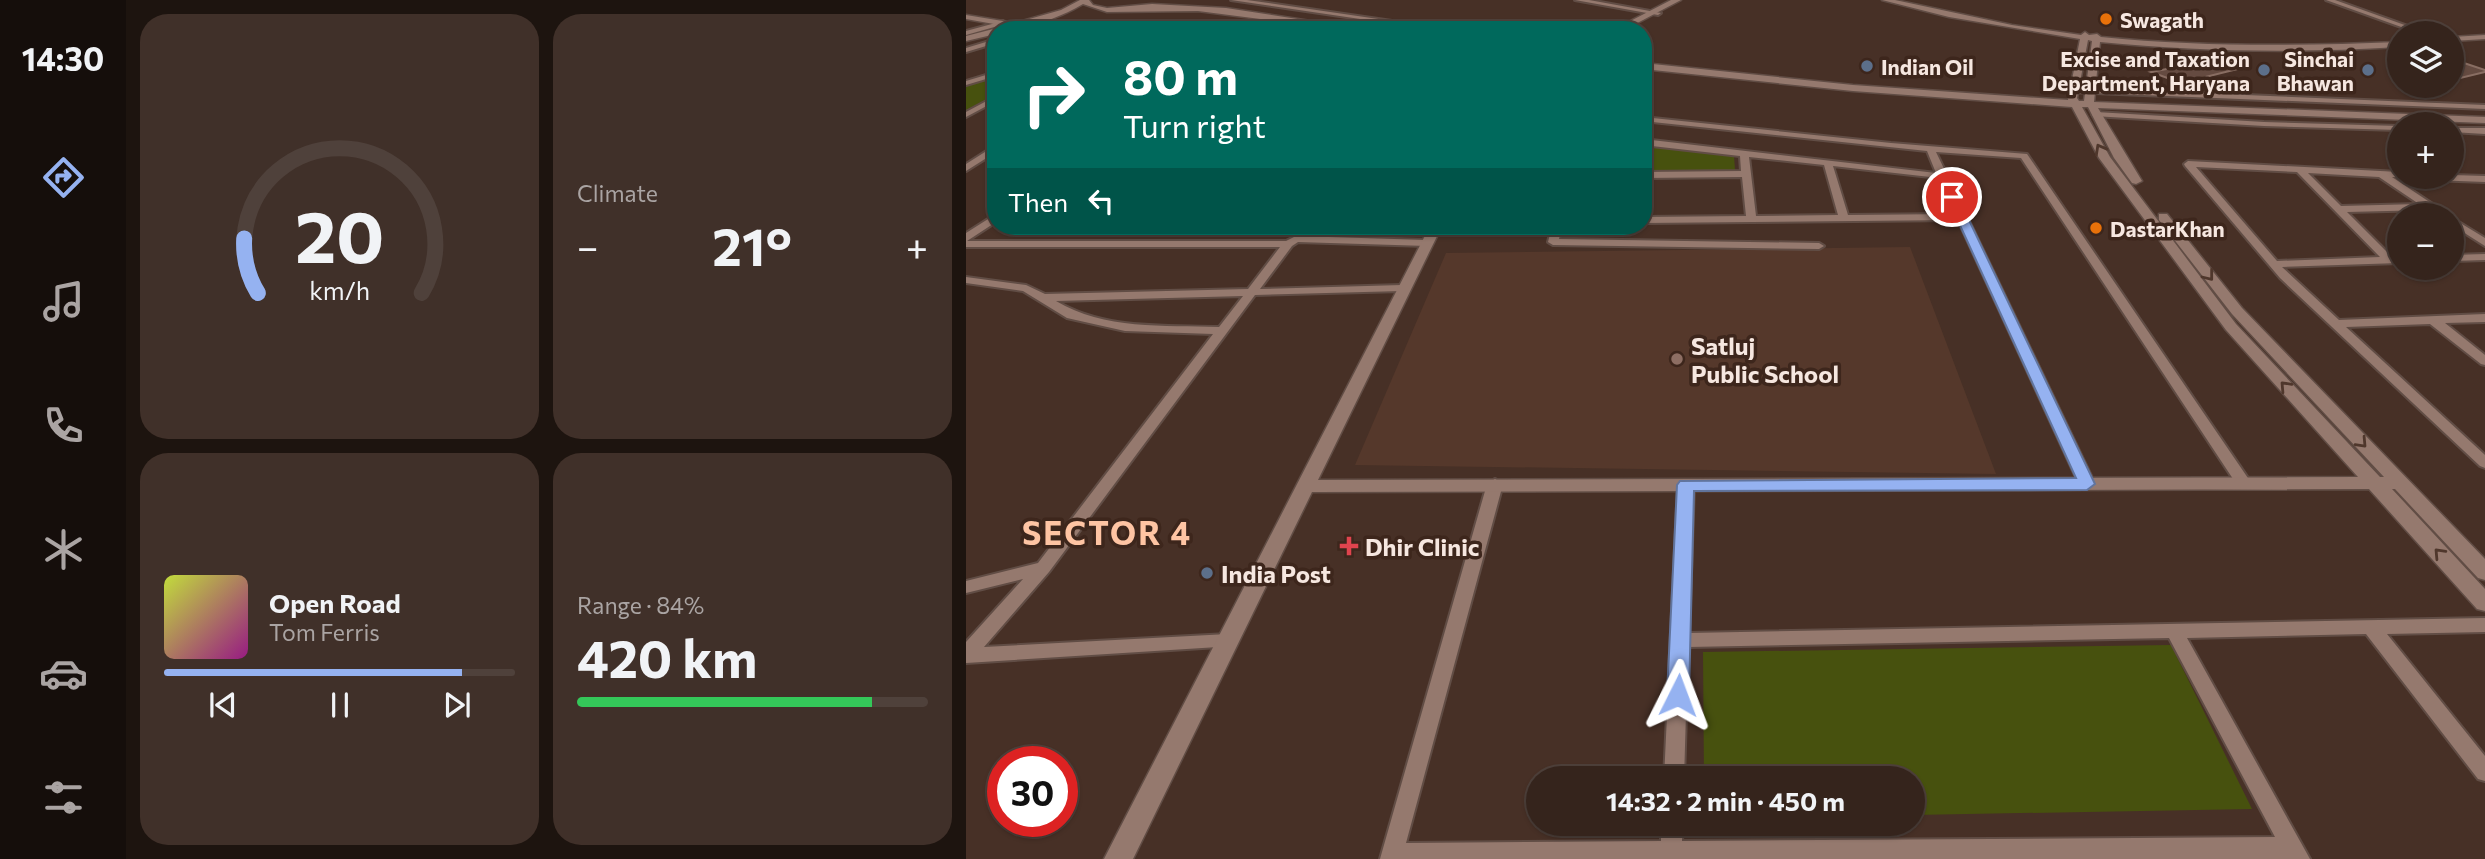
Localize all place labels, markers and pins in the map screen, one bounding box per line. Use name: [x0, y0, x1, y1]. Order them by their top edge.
place label: Swagath: [2120, 7, 2204, 32]
marker: Swagath: [2098, 11, 2114, 27]
place label: Excise and Taxation Department, Haryana: [2042, 46, 2250, 95]
place label: Sinchai Bhawan: [2277, 46, 2354, 95]
place label: Indian Oil: [1881, 54, 1974, 79]
marker: Indian Oil: [1859, 58, 1875, 74]
marker: Excise and Taxation Department, Haryana: [2256, 62, 2272, 78]
marker: Sinchai Bhawan: [2360, 62, 2376, 78]
pin: [1922, 167, 1982, 227]
place label: DastarKhan: [2110, 216, 2225, 241]
marker: DastarKhan: [2088, 220, 2104, 236]
place label: Satluj Public School: [1691, 331, 1839, 388]
marker: Satluj Public School: [1669, 351, 1685, 367]
place label: Dhir Clinic: [1365, 532, 1479, 561]
marker: Dhir Clinic: [1339, 536, 1359, 556]
place label: India Post: [1221, 559, 1331, 588]
marker: India Post: [1199, 565, 1215, 581]

